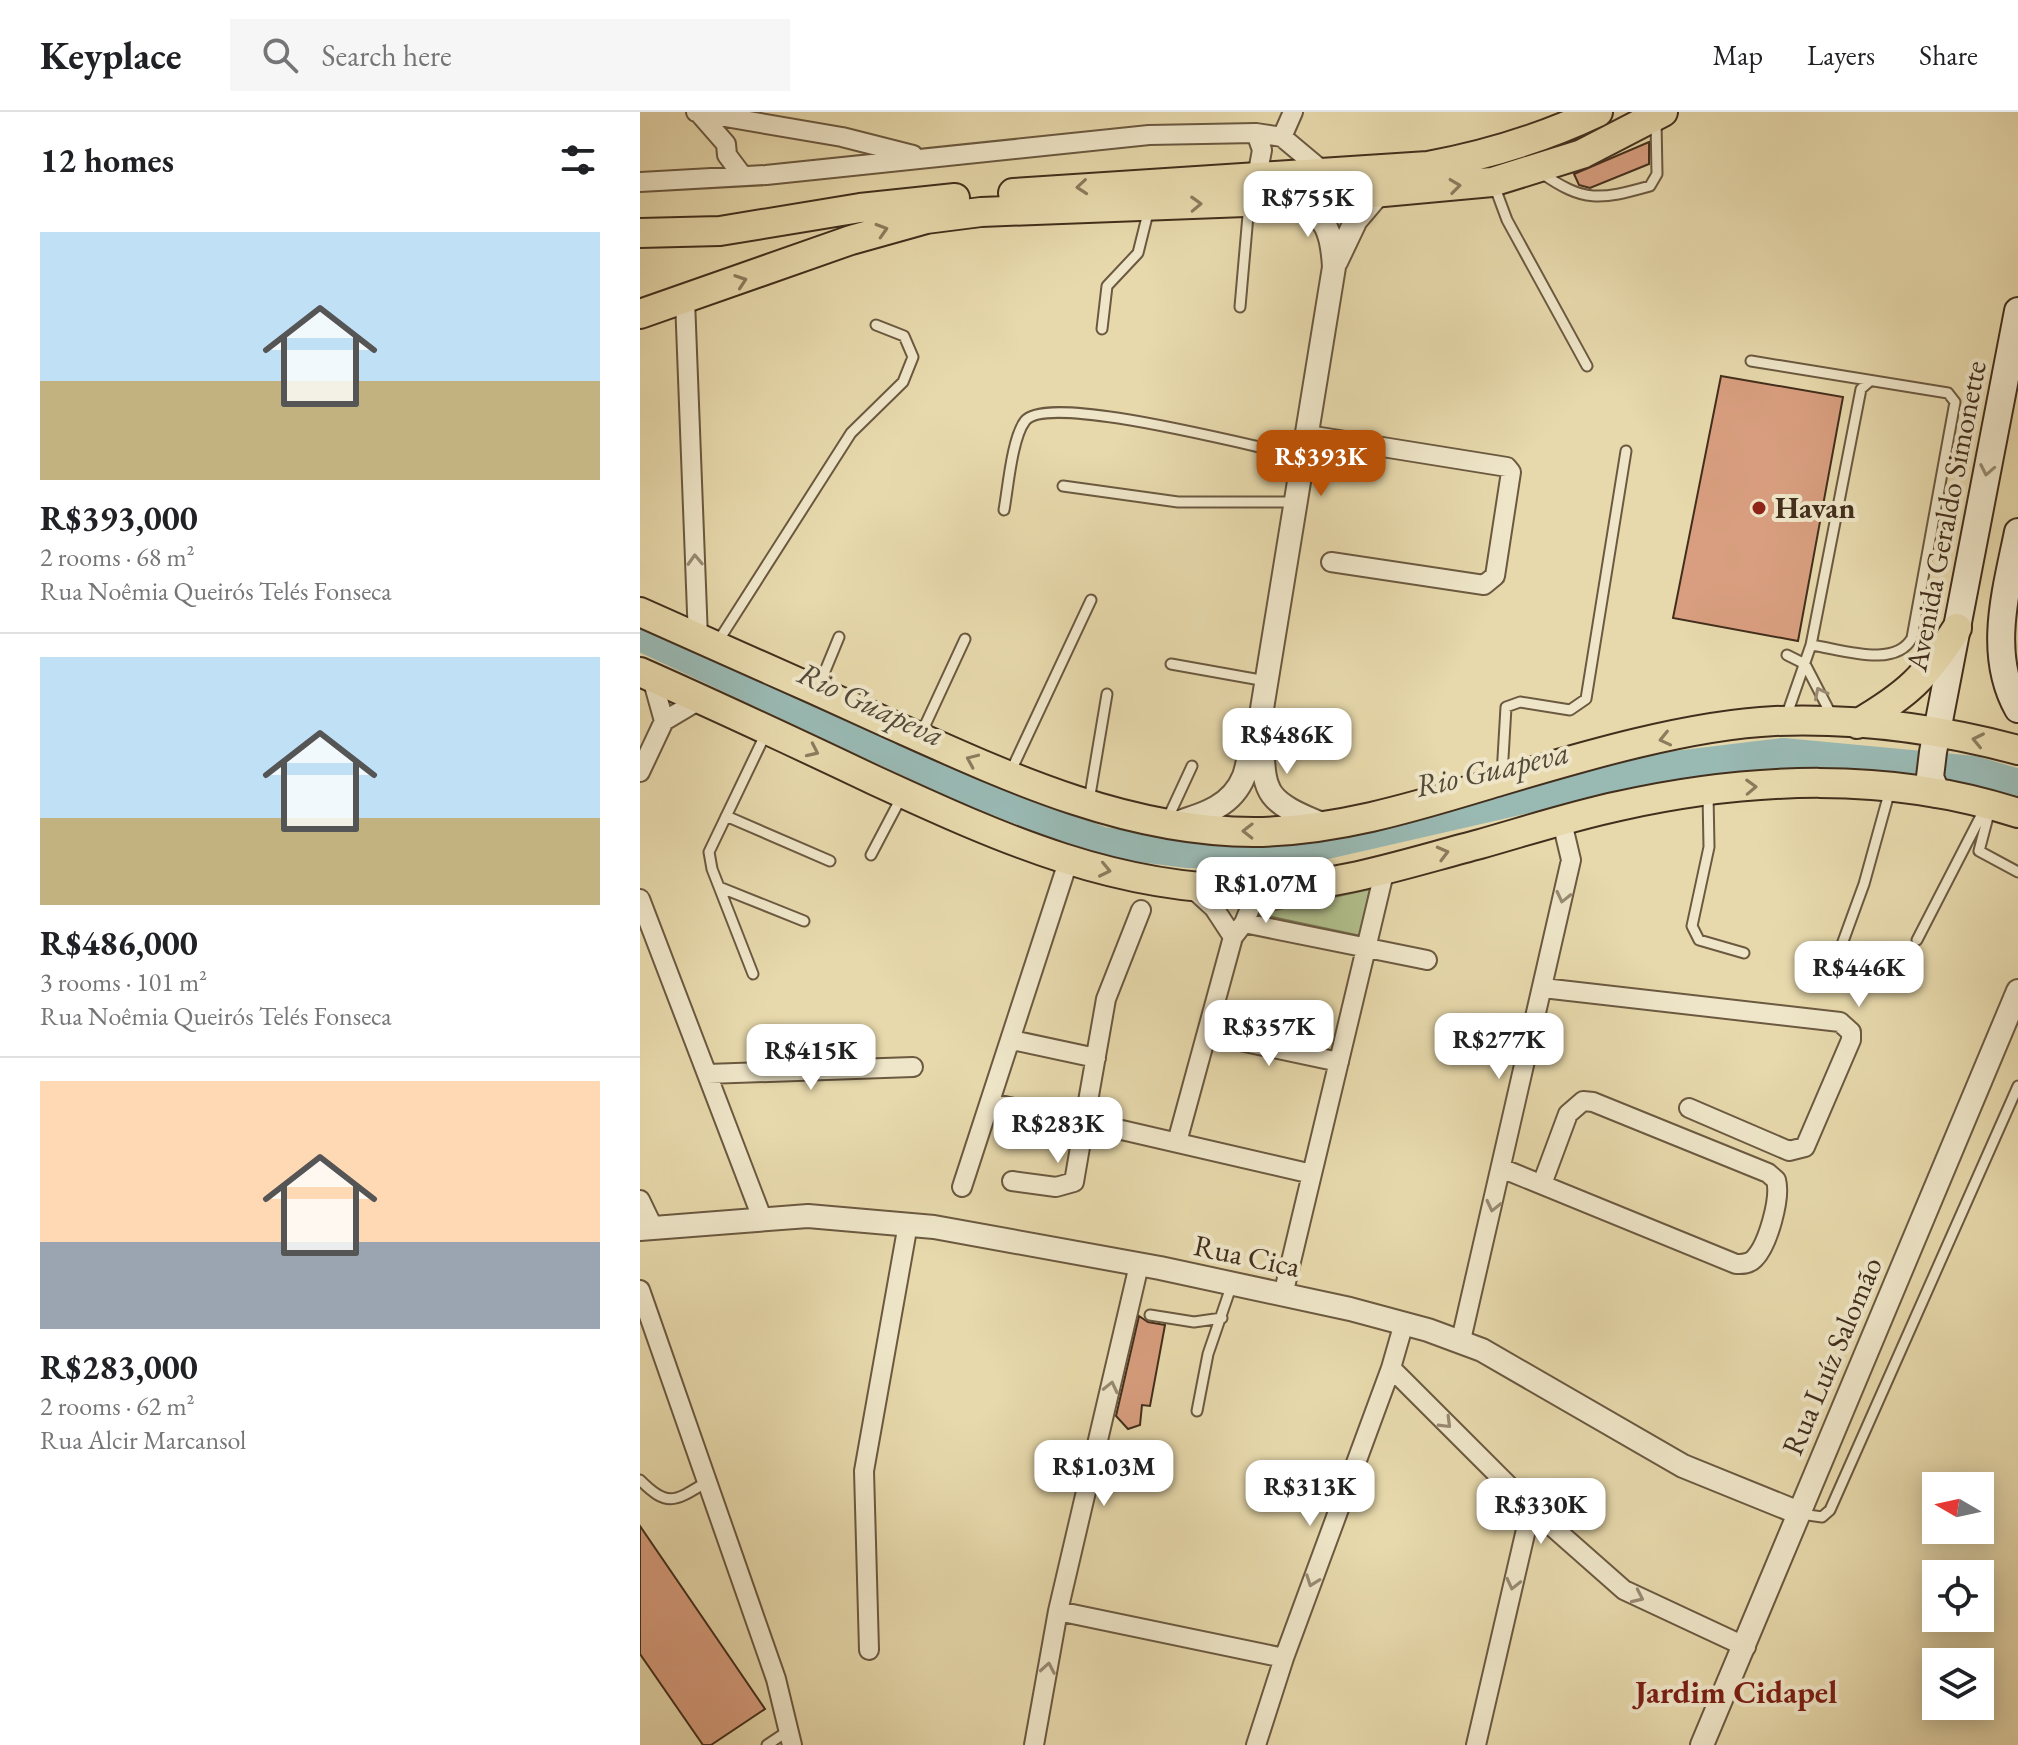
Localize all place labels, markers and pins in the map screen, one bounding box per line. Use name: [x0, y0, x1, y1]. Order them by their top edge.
pin: R$755K: [1243, 171, 1373, 239]
pin: R$393K: [1256, 430, 1386, 498]
place label: Havan: [1775, 488, 1855, 527]
marker: Havan: [1750, 499, 1768, 517]
pin: R$486K: [1222, 708, 1352, 776]
pin: R$1.07M: [1192, 857, 1340, 925]
pin: R$446K: [1794, 941, 1924, 1009]
pin: R$357K: [1204, 1000, 1334, 1068]
pin: R$277K: [1434, 1013, 1564, 1081]
pin: R$415K: [746, 1024, 876, 1092]
pin: R$283K: [993, 1097, 1123, 1165]
pin: R$1.03M: [1030, 1440, 1178, 1508]
pin: R$313K: [1245, 1460, 1375, 1528]
pin: R$330K: [1476, 1478, 1606, 1546]

